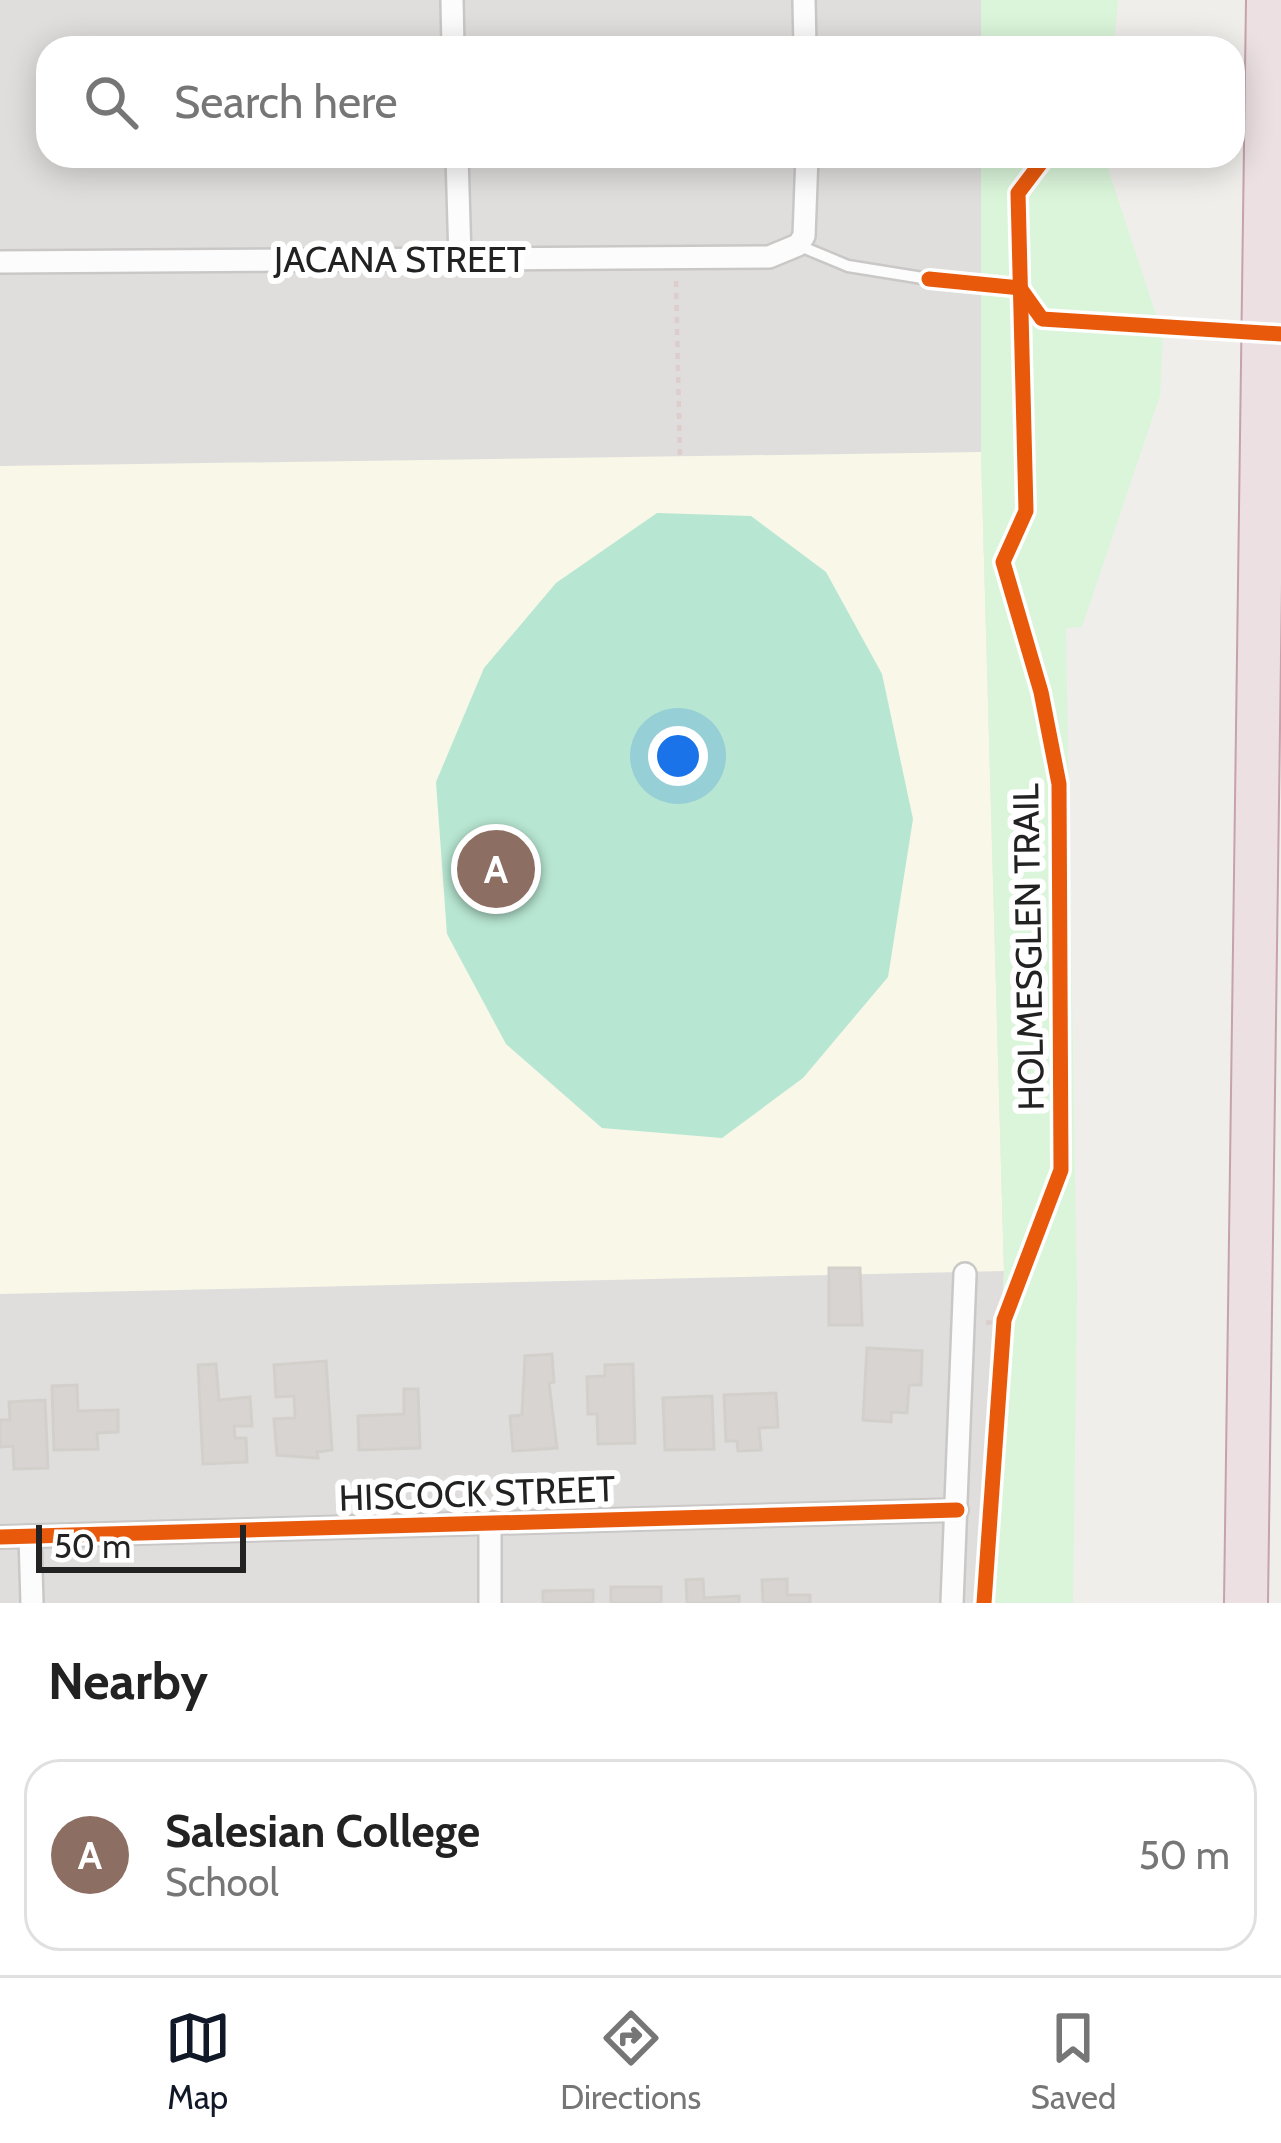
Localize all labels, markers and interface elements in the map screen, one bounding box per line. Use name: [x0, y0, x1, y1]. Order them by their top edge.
search box: [36, 36, 1245, 168]
icon: search: [78, 69, 144, 135]
text: Search here: [174, 75, 398, 129]
street label: JACANA STREET: [273, 237, 526, 281]
your location: [648, 726, 708, 786]
street label: HOLMESGLEN TRAIL: [1003, 783, 1053, 1111]
pin: A: [457, 824, 535, 914]
street label: HISCOCK STREET: [338, 1466, 616, 1520]
scale bar: [36, 1519, 246, 1572]
text: 50 m: [54, 1526, 131, 1566]
text: Nearby: [48, 1650, 208, 1712]
text: Salesian College: [165, 1804, 480, 1858]
text: A: [78, 1831, 102, 1879]
text: 50 m: [1139, 1831, 1230, 1879]
text: School: [165, 1858, 279, 1906]
tab: Map: [165, 2005, 231, 2117]
tab: Directions: [560, 2005, 701, 2117]
tab: Saved: [1031, 2005, 1116, 2117]

